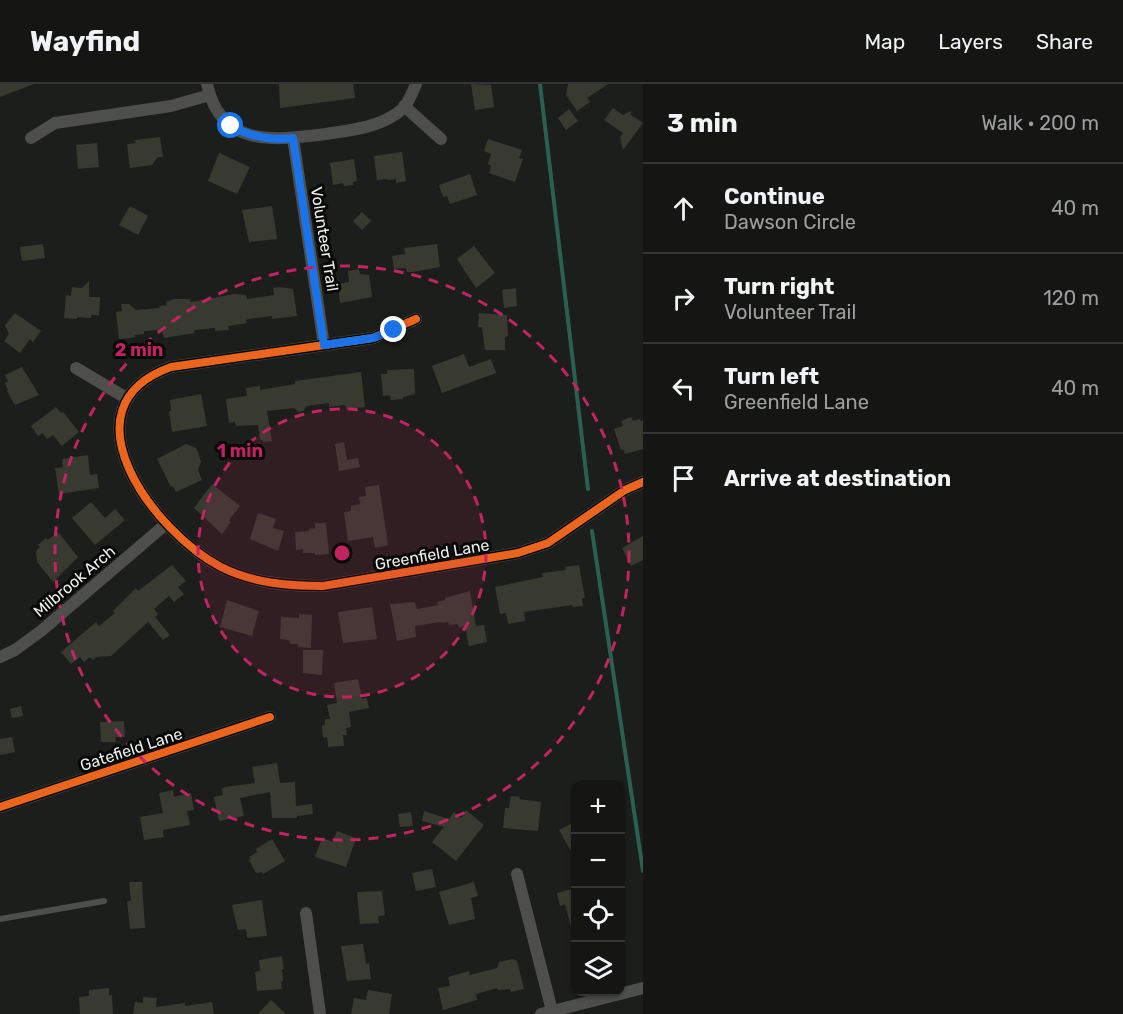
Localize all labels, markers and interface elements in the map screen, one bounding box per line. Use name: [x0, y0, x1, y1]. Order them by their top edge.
text: Wayfind: [30, 25, 140, 58]
text: Map: [864, 29, 905, 54]
text: Layers: [938, 29, 1003, 54]
text: Share: [1036, 29, 1093, 54]
text: 3 min: [667, 108, 738, 139]
text: Walk · 200 m: [981, 111, 1099, 135]
route start: [217, 112, 243, 138]
text: Continue: [724, 183, 825, 210]
street label: Volunteer Trail: [307, 185, 342, 293]
icon: ahead: [667, 192, 700, 225]
text: 40 m: [1051, 196, 1099, 220]
text: Dawson Circle: [724, 210, 856, 234]
text: Turn right: [724, 273, 834, 300]
icon: right: [667, 282, 700, 315]
text: 120 m: [1043, 286, 1099, 310]
text: Volunteer Trail: [724, 300, 856, 324]
route end: [380, 316, 406, 342]
text: 2 min: [115, 339, 163, 361]
text: Turn left: [724, 363, 819, 390]
icon: left: [667, 372, 700, 405]
text: 40 m: [1051, 376, 1099, 400]
text: Greenfield Lane: [724, 390, 869, 414]
text: 1 min: [217, 440, 263, 462]
icon: arrive: [667, 462, 700, 495]
text: Arrive at destination: [724, 465, 951, 492]
street label: Greenfield Lane: [373, 535, 491, 574]
street label: Milbrook Arch: [29, 542, 119, 621]
centre of rings: [332, 543, 352, 563]
street label: Gatefield Lane: [78, 724, 185, 775]
map controls: [571, 780, 625, 996]
button: +: [571, 780, 625, 834]
button: −: [571, 834, 625, 888]
button: locate: [571, 888, 625, 942]
button: layers: [571, 942, 625, 996]

